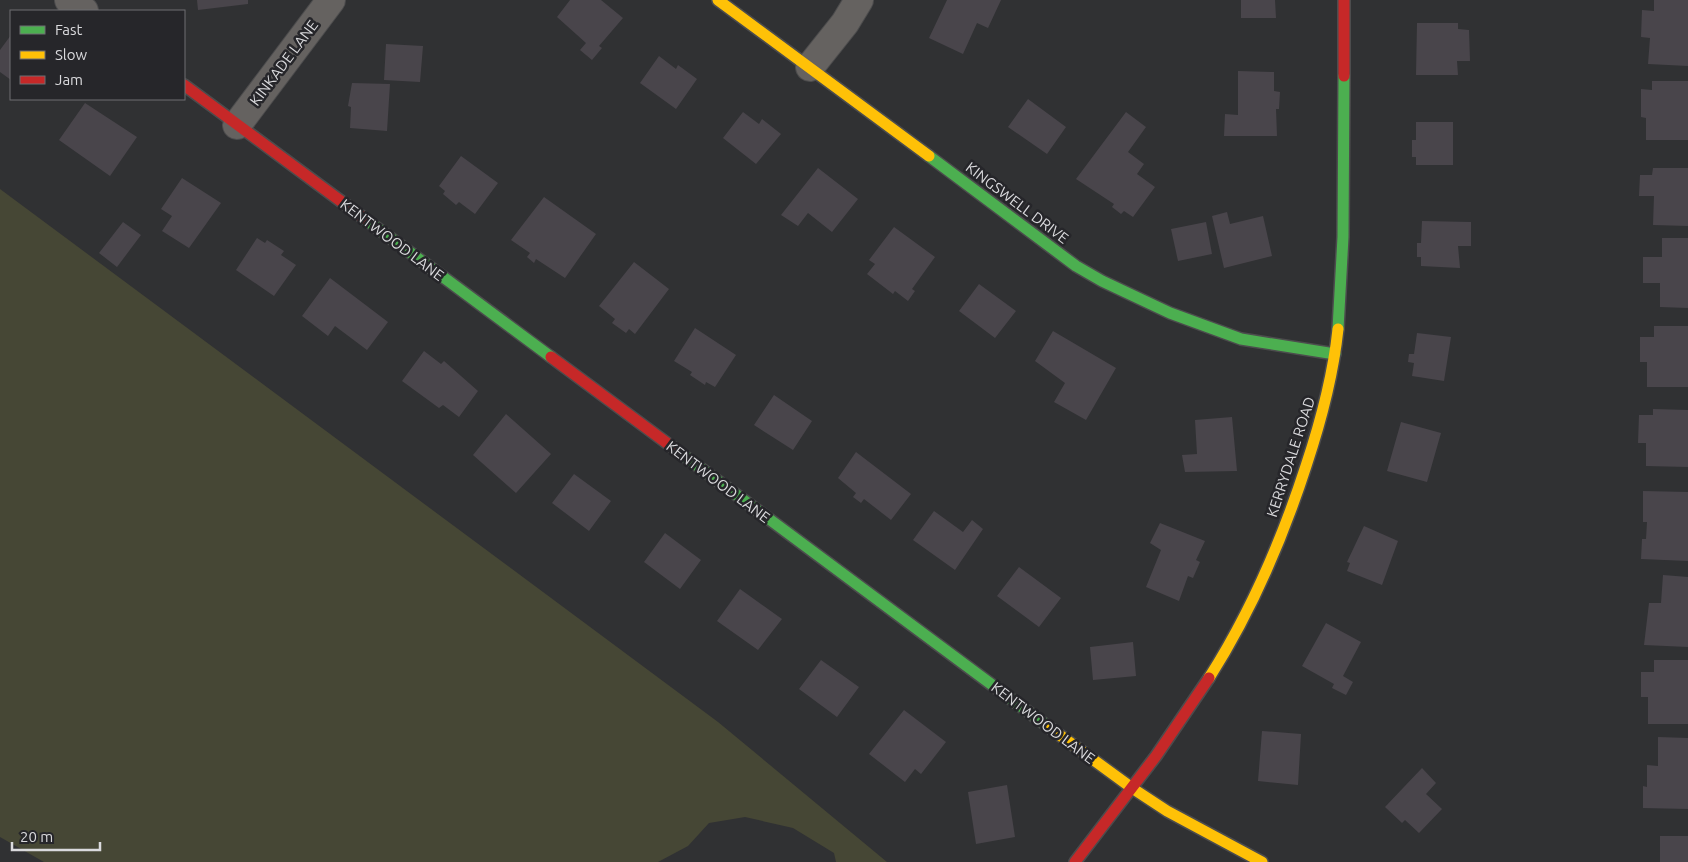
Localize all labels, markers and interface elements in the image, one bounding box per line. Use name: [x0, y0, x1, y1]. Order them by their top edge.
legend: [10, 10, 185, 100]
street label: KINKADE LANE: [246, 17, 321, 109]
text: Fast: [55, 21, 83, 38]
text: Slow: [55, 46, 88, 63]
text: Jam: [55, 71, 83, 88]
street label: KINGSWELL DRIVE: [963, 158, 1072, 247]
street label: KENTWOOD LANE: [337, 195, 447, 284]
street label: KERRYDALE ROAD: [1263, 394, 1318, 519]
street label: KENTWOOD LANE: [663, 437, 773, 526]
street label: KENTWOOD LANE: [988, 678, 1098, 767]
scale bar: [12, 820, 100, 852]
text: 20 m: [20, 828, 53, 845]

